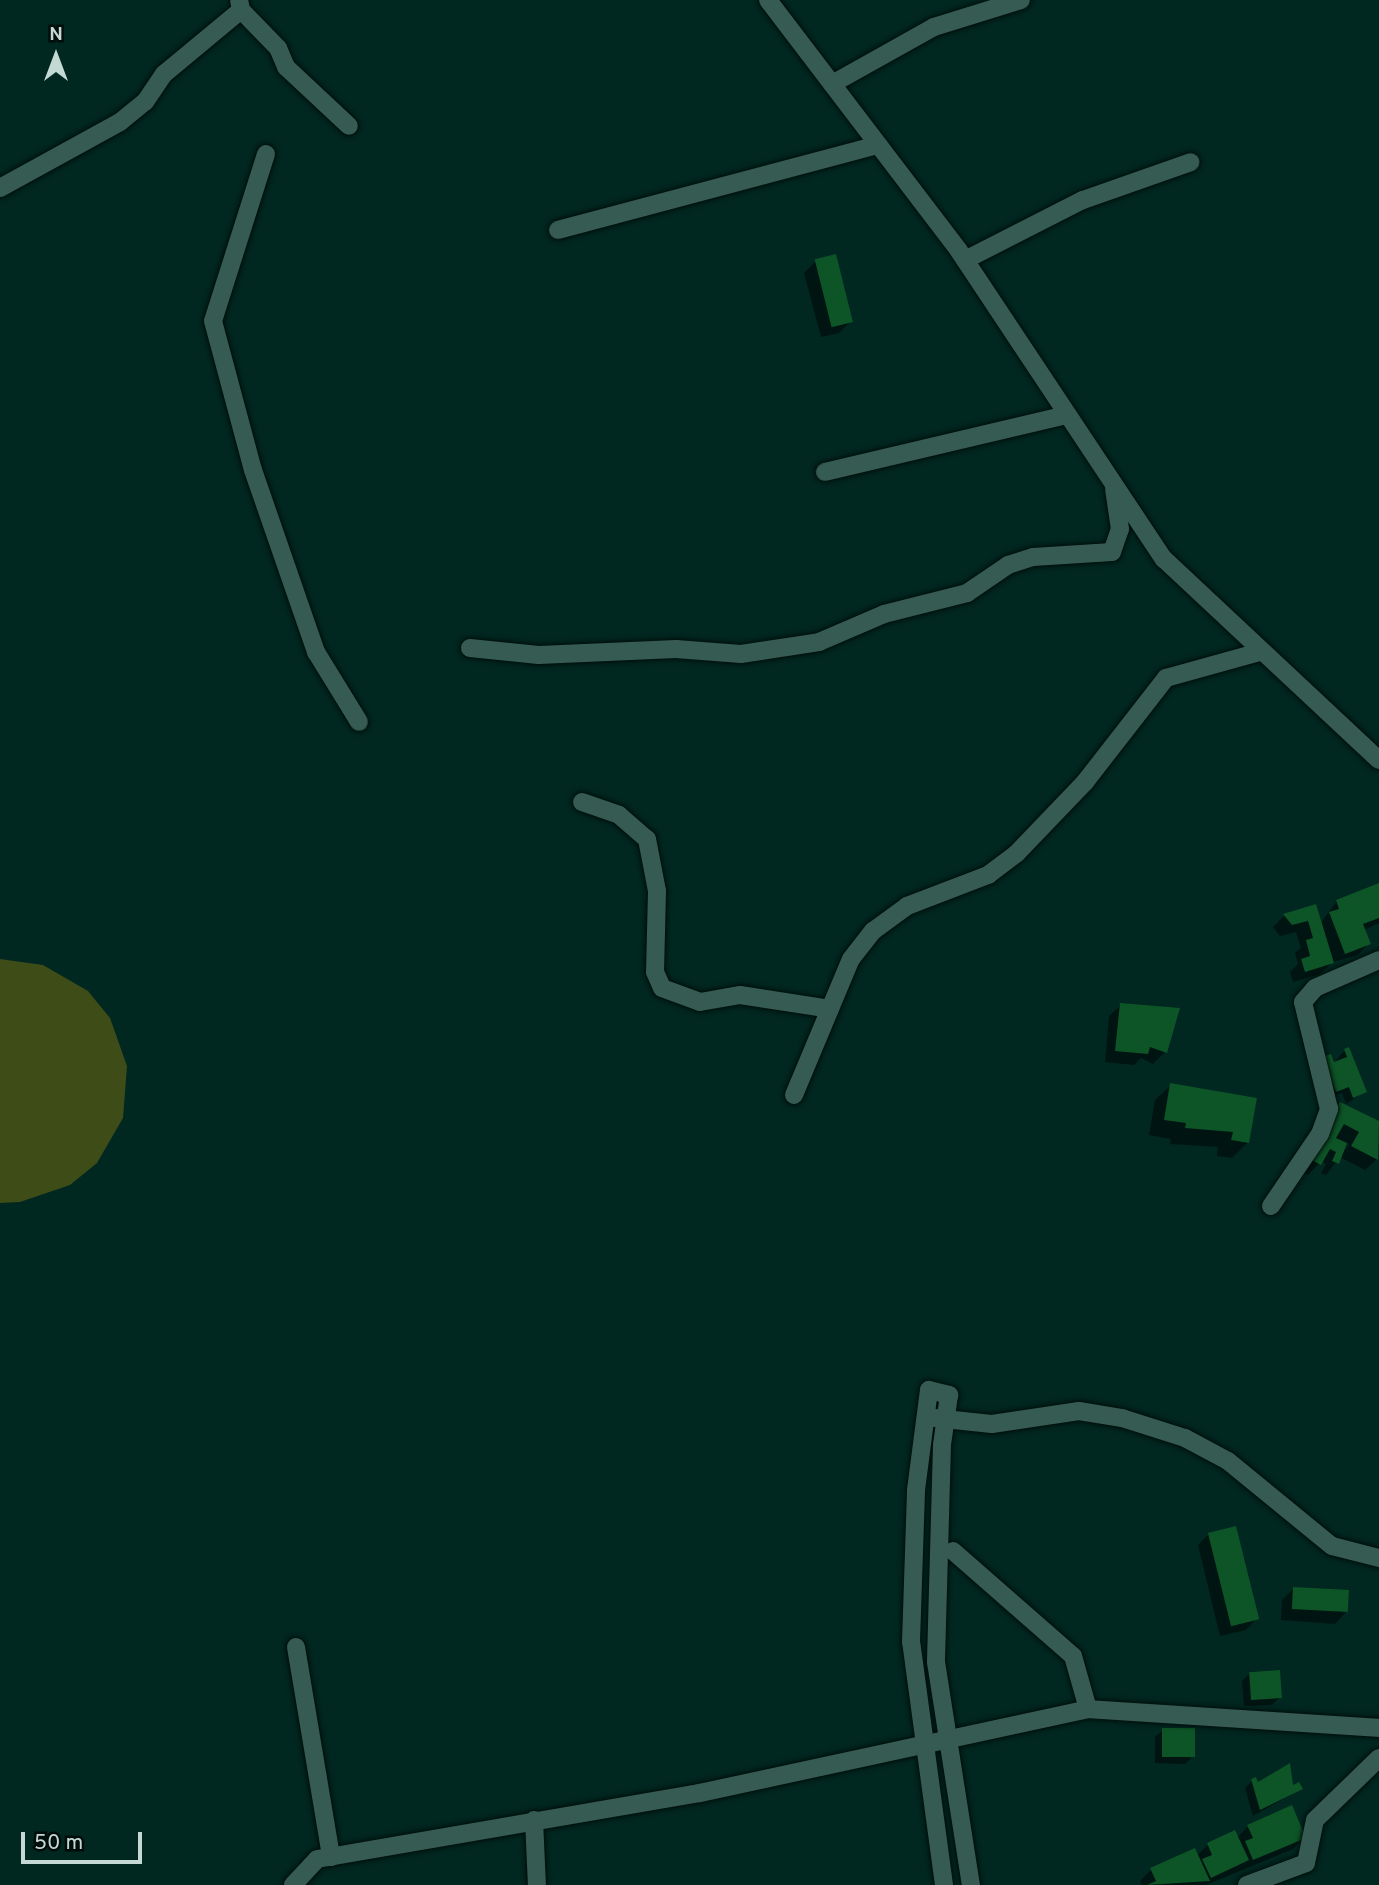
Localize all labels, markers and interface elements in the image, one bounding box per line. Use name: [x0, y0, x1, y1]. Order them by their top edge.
north arrow: [21, 21, 91, 91]
text: N: [49, 23, 63, 47]
scale bar: [24, 1818, 145, 1862]
text: 50 m: [34, 1830, 83, 1857]

